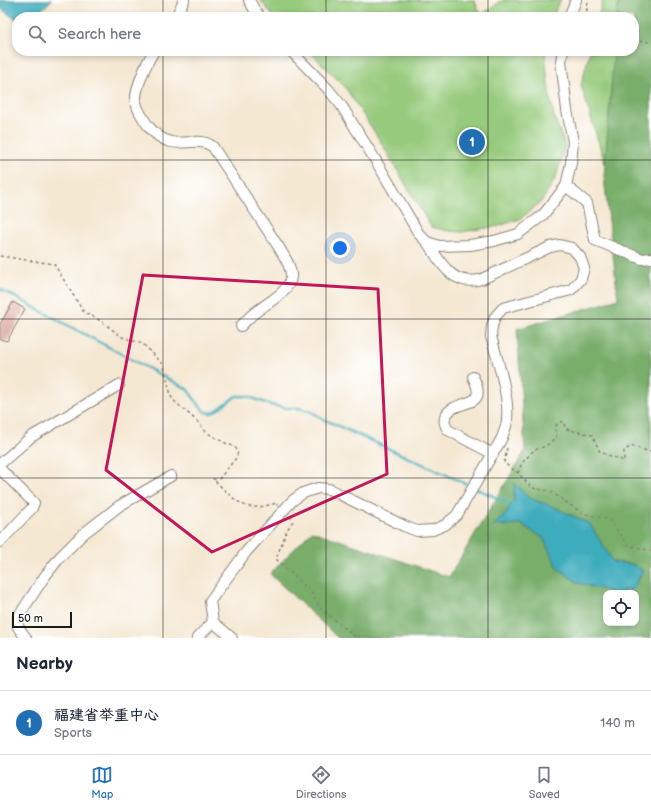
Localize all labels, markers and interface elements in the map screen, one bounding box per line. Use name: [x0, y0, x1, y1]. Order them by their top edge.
search box: [12, 12, 639, 56]
icon: search: [26, 23, 48, 45]
text: Search here: [58, 25, 141, 44]
pin: 1: [459, 127, 485, 157]
your location: [330, 238, 350, 258]
map controls: [603, 590, 639, 626]
button: locate: [603, 590, 639, 626]
scale bar: [12, 610, 72, 629]
text: 50 m: [18, 612, 43, 625]
text: Nearby: [16, 654, 73, 674]
text: 福建省举重中心: [54, 706, 159, 725]
text: 1: [26, 715, 32, 731]
text: 140 m: [600, 715, 635, 731]
text: Sports: [54, 725, 92, 741]
tab: Map: [91, 764, 113, 801]
tab: Directions: [296, 764, 346, 801]
tab: Saved: [529, 764, 560, 801]

